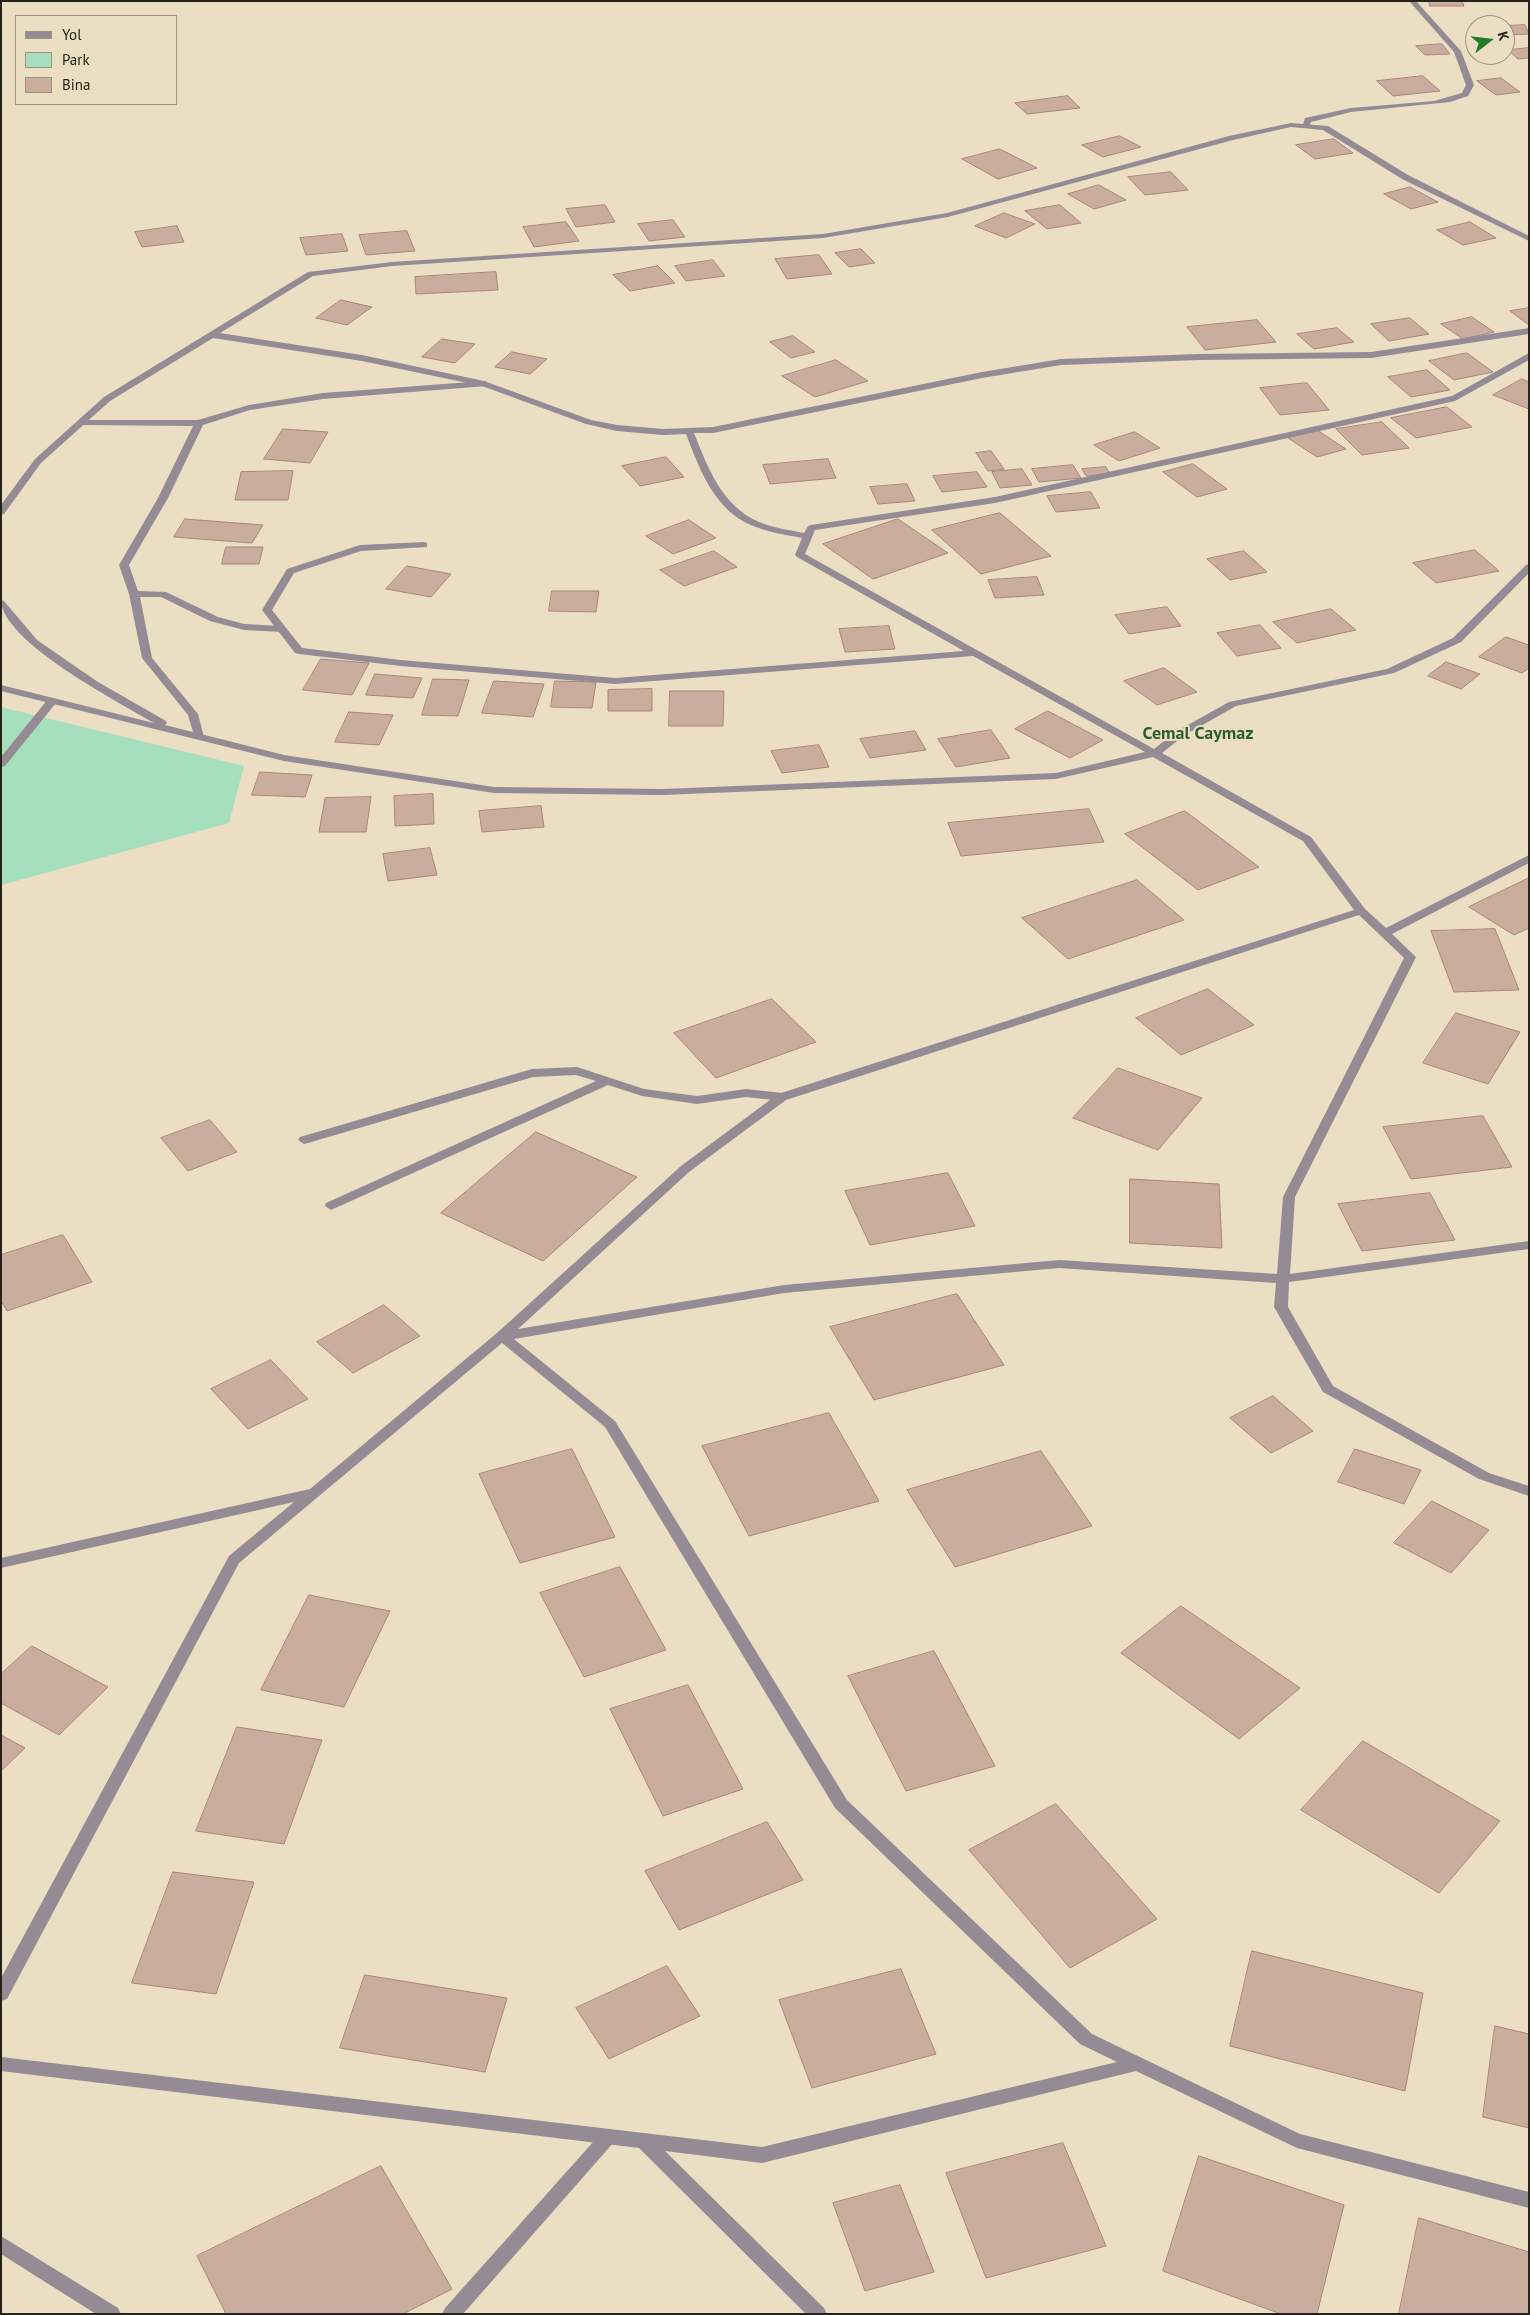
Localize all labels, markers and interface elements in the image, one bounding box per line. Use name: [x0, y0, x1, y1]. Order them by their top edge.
legend: [15, 15, 178, 105]
north arrow: [1465, 15, 1515, 65]
text: Yol: [62, 25, 82, 44]
text: K: [1494, 29, 1513, 43]
text: Park: [62, 50, 90, 69]
text: Bina: [62, 75, 90, 94]
district label: Cemal Caymaz: [1143, 723, 1253, 745]

